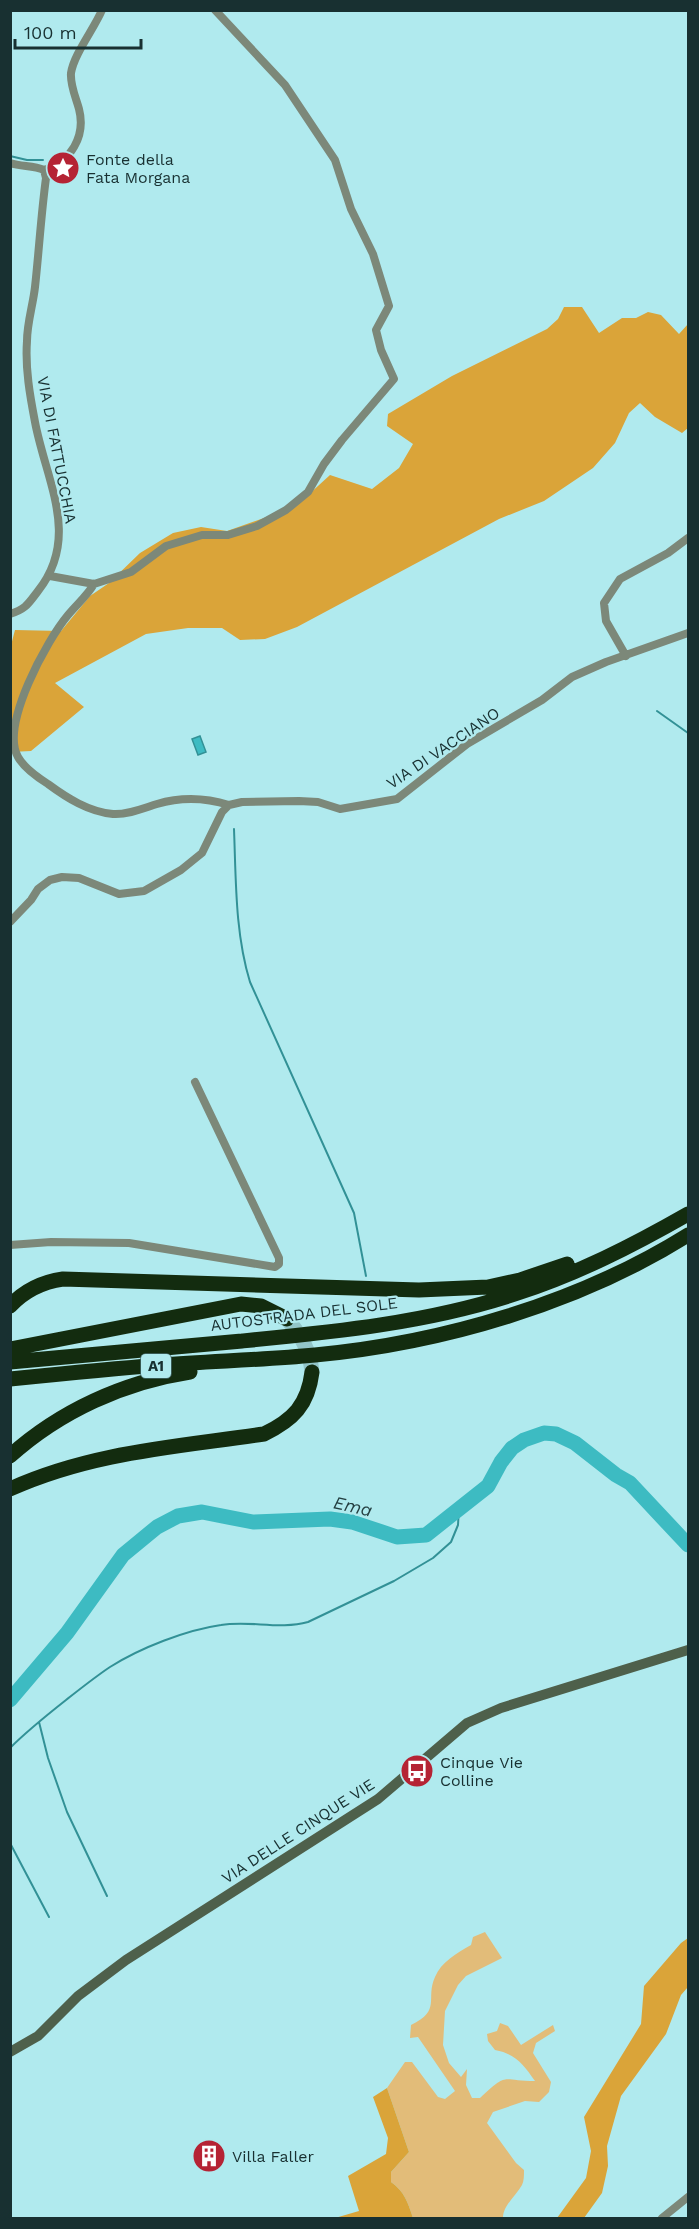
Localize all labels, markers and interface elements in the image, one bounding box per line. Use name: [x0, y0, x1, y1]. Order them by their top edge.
scale bar: [15, 12, 141, 50]
text: 100 m: [24, 22, 77, 43]
place icon: Fonte della Fata Morgana: [45, 150, 81, 186]
place label: Fonte della Fata Morgana: [86, 150, 190, 187]
street label: VIA DI FATTUCCHIA: [33, 375, 81, 526]
street label: VIA DI VACCIANO: [383, 703, 503, 793]
street label: AUTOSTRADA DEL SOLE: [209, 1293, 399, 1335]
road number: A1: [141, 1354, 171, 1378]
water label: Ema: [332, 1491, 374, 1521]
bus stop icon: Cinque Vie Colline: [399, 1753, 435, 1789]
place label: Cinque Vie Colline: [440, 1753, 523, 1790]
street label: VIA DELLE CINQUE VIE: [218, 1775, 378, 1887]
building icon: Villa Faller: [191, 2138, 227, 2174]
place label: Villa Faller: [232, 2147, 315, 2166]

